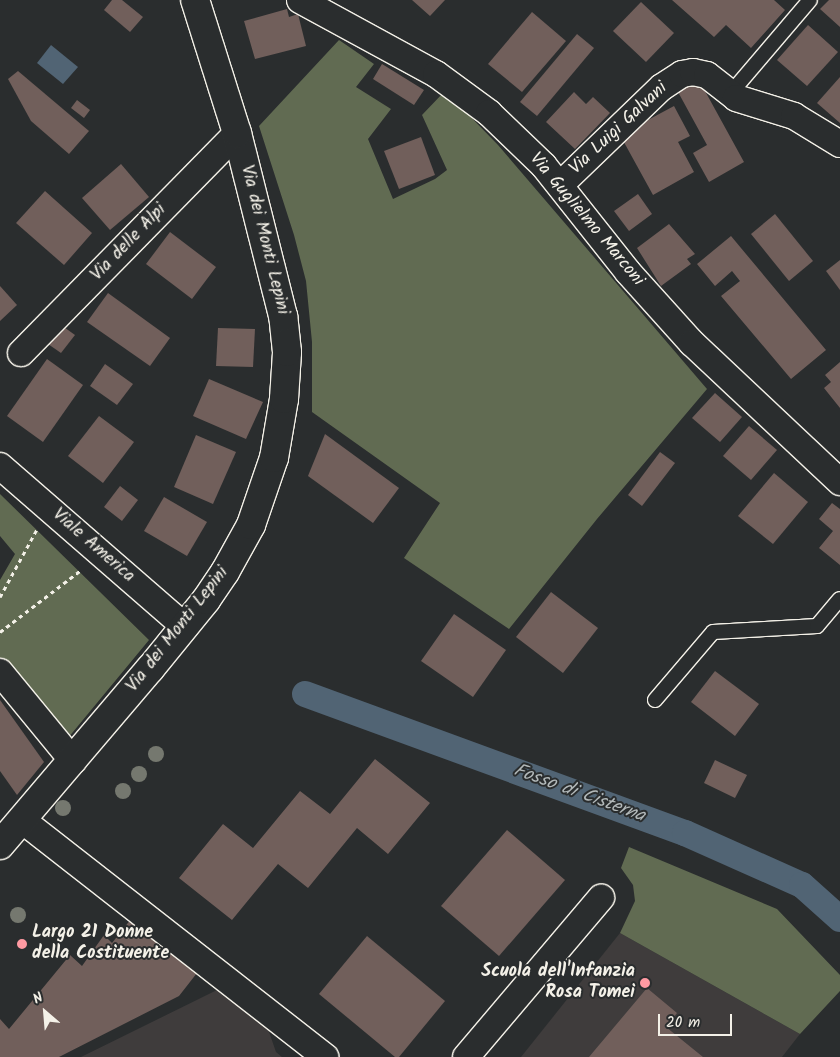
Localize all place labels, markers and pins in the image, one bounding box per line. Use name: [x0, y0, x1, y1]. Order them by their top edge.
place label: Largo 21 Donne della Costituente: [32, 923, 169, 966]
marker: Largo 21 Donne della Costituente: [16, 938, 28, 950]
place label: Scuola dell'Infanzia Rosa Tomei: [481, 962, 635, 1004]
marker: Scuola dell'Infanzia Rosa Tomei: [639, 977, 651, 989]

